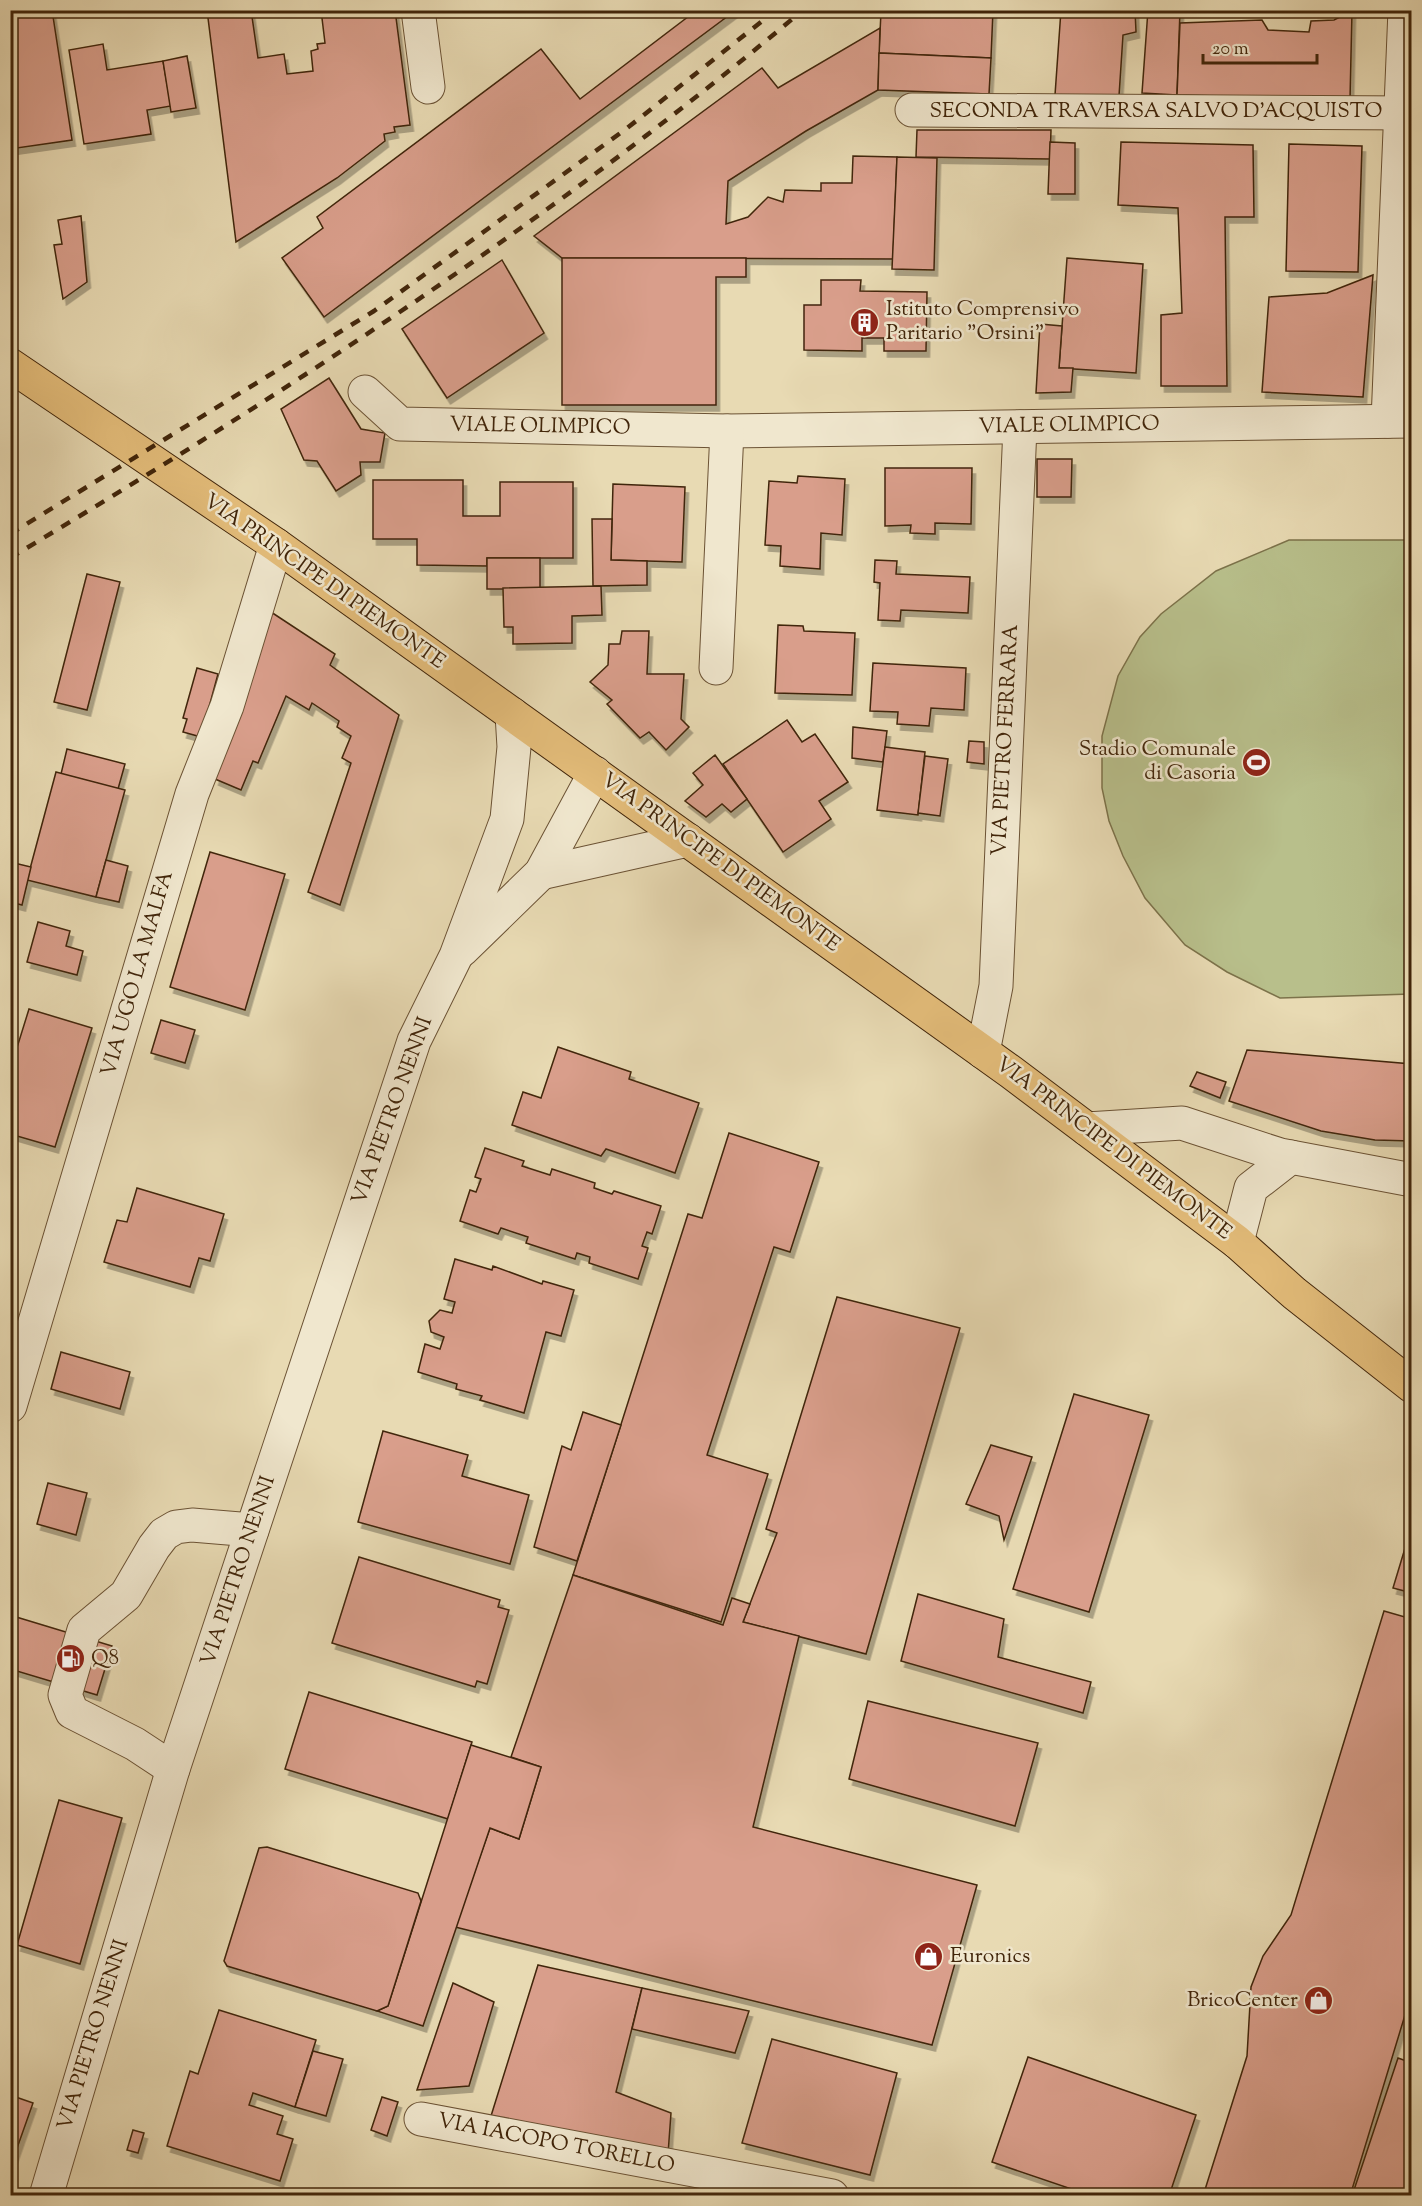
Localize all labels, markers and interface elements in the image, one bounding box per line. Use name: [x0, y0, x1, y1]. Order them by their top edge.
scale bar: [1203, 27, 1317, 65]
text: 20 m: [1212, 37, 1249, 63]
street label: SECONDA TRAVERSA SALVO D'ACQUISTO: [930, 97, 1382, 127]
place label: Istituto Comprensivo Paritario "Orsini": [886, 295, 1079, 349]
building icon: Istituto Comprensivo Paritario "Orsini": [849, 306, 881, 338]
street label: VIALE OLIMPICO: [978, 409, 1160, 443]
street label: VIALE OLIMPICO: [449, 410, 631, 444]
street label: VIA PRINCIPE DI PIEMONTE: [197, 487, 451, 677]
street label: VIA PIETRO FERRARA: [985, 623, 1027, 857]
place label: Stadio Comunale di Casoria: [1079, 735, 1236, 789]
sports icon: Stadio Comunale di Casoria: [1241, 746, 1273, 778]
street label: VIA PRINCIPE DI PIEMONTE: [594, 766, 846, 960]
street label: VIA UGO LA MALFA: [94, 868, 182, 1080]
street label: VIA PIETRO NENNI: [345, 1013, 441, 1209]
street label: VIA PRINCIPE DI PIEMONTE: [989, 1050, 1238, 1248]
street label: VIA PIETRO NENNI: [194, 1472, 284, 1670]
fuel station icon: Q8: [54, 1643, 86, 1675]
place label: Q8: [91, 1644, 119, 1674]
street label: VIA PIETRO NENNI: [51, 1936, 137, 2134]
shop icon: Euronics: [913, 1941, 945, 1973]
place label: Euronics: [950, 1942, 1030, 1972]
shop icon: BricoCenter: [1303, 1985, 1335, 2017]
place label: BricoCenter: [1187, 1986, 1298, 2016]
street label: VIA IACOPO TORELLO: [435, 2106, 677, 2182]

